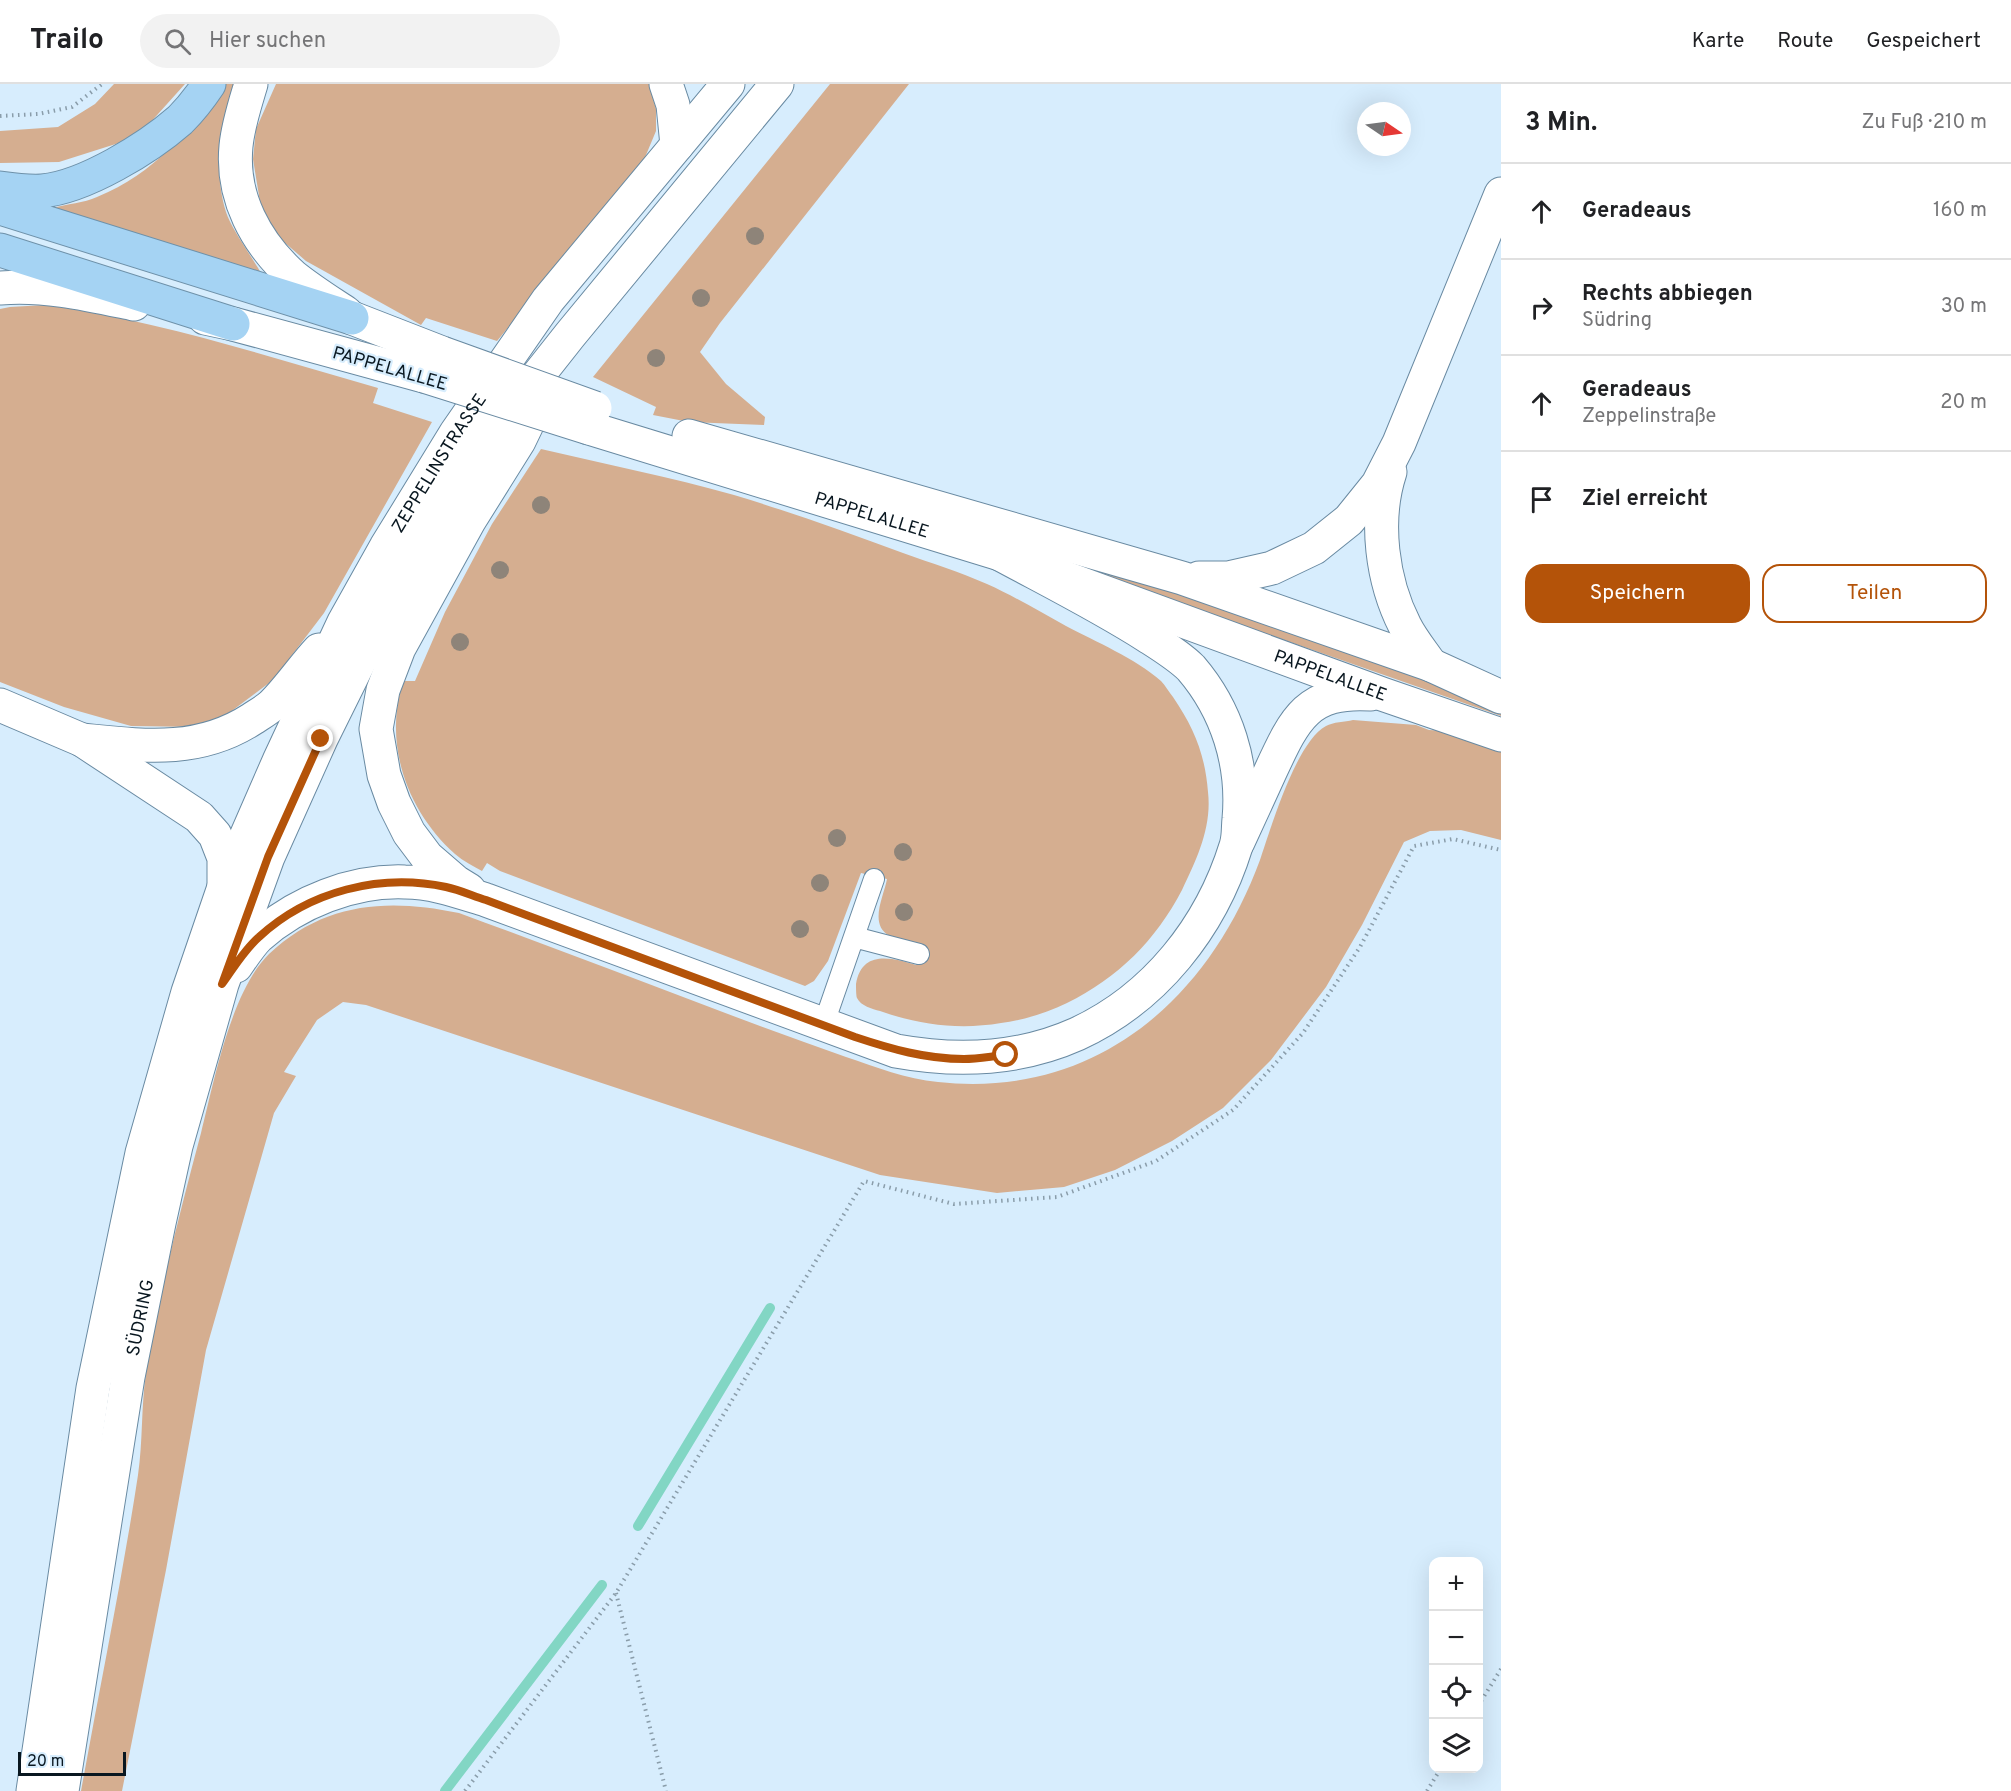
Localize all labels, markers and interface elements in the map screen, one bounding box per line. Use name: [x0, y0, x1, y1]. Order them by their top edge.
search box: [140, 14, 560, 68]
text: Trailo: [30, 23, 104, 59]
icon: search: [161, 25, 194, 58]
text: Hier suchen: [209, 28, 326, 55]
text: Karte: [1692, 28, 1744, 55]
text: Route: [1777, 28, 1833, 55]
text: Gespeichert: [1866, 28, 1981, 55]
north arrow: [1357, 102, 1411, 156]
text: 3 Min.: [1525, 107, 1597, 140]
text: Zu Fuß · 210 m: [1862, 110, 1987, 136]
icon: ahead: [1525, 195, 1558, 228]
text: Geradeaus: [1582, 198, 1692, 225]
text: 160 m: [1933, 198, 1987, 224]
text: Rechts abbiegen: [1582, 281, 1753, 308]
icon: right: [1525, 291, 1558, 324]
text: 30 m: [1941, 294, 1987, 320]
text: Südring: [1582, 308, 1652, 334]
street label: PAPPELALLEE: [329, 342, 450, 397]
text: Geradeaus: [1582, 377, 1692, 404]
icon: ahead: [1525, 387, 1558, 420]
street label: ZEPPELINSTRASSE: [387, 390, 493, 538]
text: 20 m: [1940, 390, 1987, 416]
text: Zeppelinstraße: [1582, 404, 1716, 430]
icon: arrive: [1525, 483, 1558, 516]
text: Ziel erreicht: [1582, 486, 1708, 513]
street label: PAPPELALLEE: [811, 488, 932, 545]
button: Speichern: [1525, 564, 1750, 623]
button: Teilen: [1762, 564, 1987, 623]
street label: PAPPELALLEE: [1270, 645, 1390, 708]
route end: [307, 725, 333, 751]
route start: [992, 1041, 1018, 1067]
street label: SÜDRING: [123, 1277, 160, 1358]
map controls: [1429, 1557, 1483, 1773]
button: +: [1429, 1557, 1483, 1611]
button: −: [1429, 1611, 1483, 1665]
button: locate: [1429, 1665, 1483, 1719]
button: layers: [1429, 1719, 1483, 1773]
scale bar: [18, 1749, 126, 1776]
text: 20 m: [27, 1752, 64, 1772]

